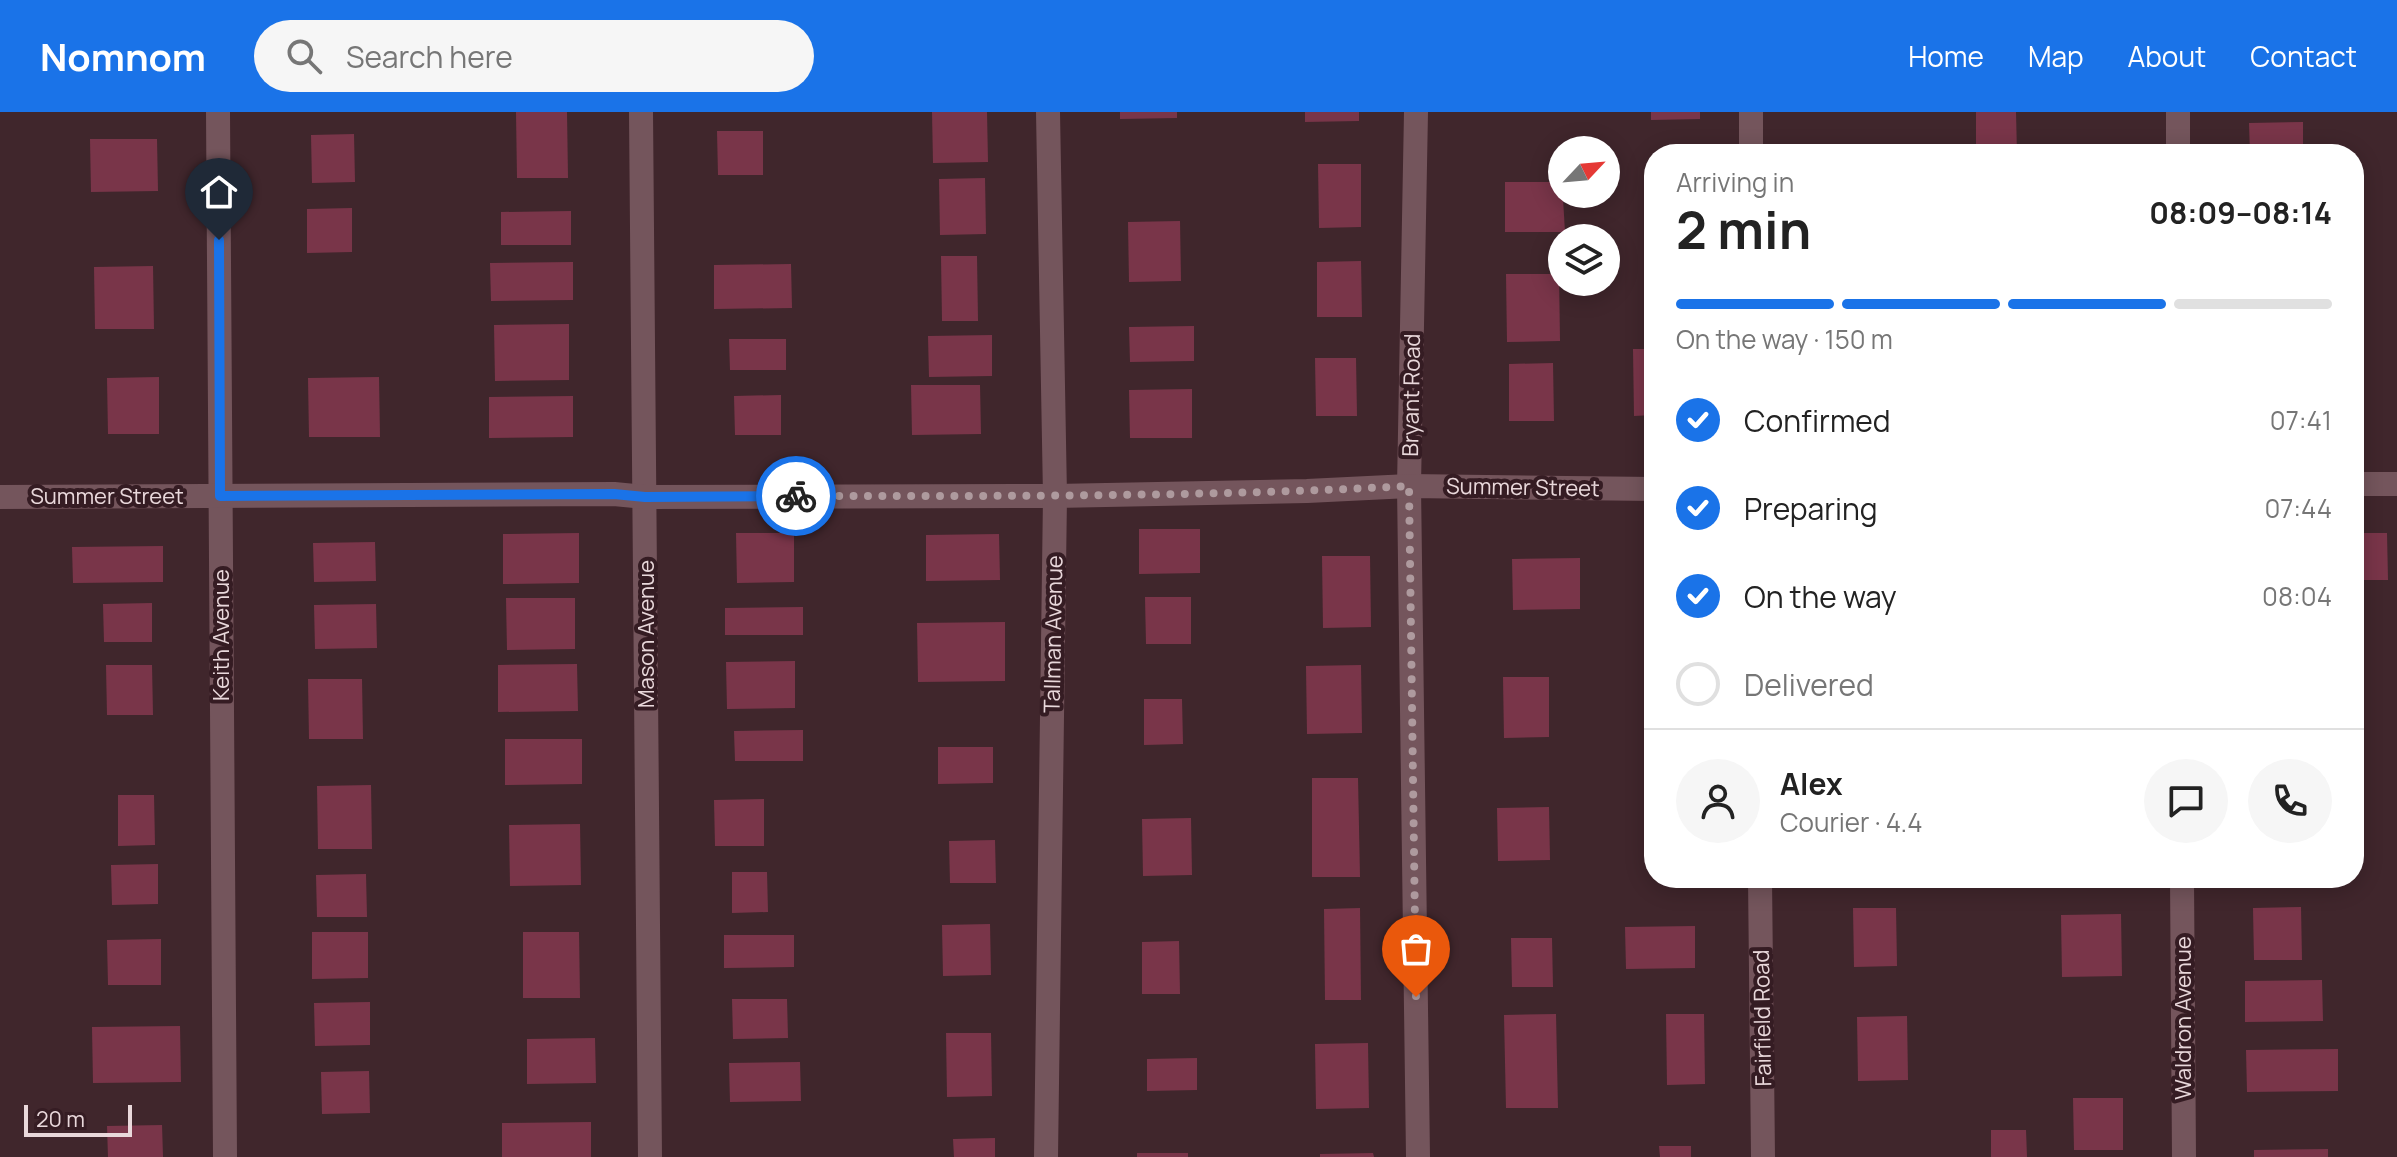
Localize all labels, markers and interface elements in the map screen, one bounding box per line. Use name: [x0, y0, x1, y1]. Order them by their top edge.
search box: [254, 20, 814, 92]
text: Nomnom: [40, 30, 206, 82]
icon: search: [282, 34, 326, 78]
text: Search here: [346, 36, 513, 77]
text: Home: [1908, 37, 1984, 75]
text: Map: [2028, 37, 2084, 75]
text: About: [2128, 37, 2206, 75]
text: Contact: [2250, 37, 2357, 75]
north arrow: [1548, 136, 1620, 208]
map controls: [1548, 136, 1620, 296]
pin: [185, 158, 253, 240]
text: Arriving in: [1676, 164, 1794, 200]
icon: home: [197, 170, 241, 214]
text: 08:09–08:14: [2149, 192, 2332, 233]
text: 2 min: [1676, 194, 1811, 265]
button: layers: [1548, 224, 1620, 296]
text: On the way · 150 m: [1676, 321, 1893, 357]
street label: Bryant Road: [1395, 333, 1427, 457]
icon: check: [1676, 398, 1720, 442]
text: Confirmed: [1744, 400, 1891, 441]
text: 07:41: [2270, 402, 2332, 438]
courier: [756, 456, 836, 536]
street label: Summer Street: [1446, 471, 1600, 503]
icon: bike: [774, 474, 818, 518]
street label: Summer Street: [30, 481, 184, 511]
icon: check: [1676, 486, 1720, 530]
text: Preparing: [1744, 488, 1878, 529]
text: 07:44: [2264, 490, 2332, 526]
street label: Tallman Avenue: [1037, 555, 1069, 713]
street label: Mason Avenue: [631, 560, 661, 708]
street label: Keith Avenue: [206, 569, 236, 701]
icon: check: [1676, 574, 1720, 618]
text: On the way: [1744, 576, 1897, 617]
text: 08:04: [2262, 578, 2332, 614]
text: Delivered: [1744, 664, 1874, 705]
button: person: [1676, 759, 1760, 843]
button: chat: [2144, 759, 2228, 843]
button: phone: [2248, 759, 2332, 843]
text: Alex: [1780, 763, 1843, 804]
text: Courier · 4.4: [1780, 804, 1922, 840]
pin: [1382, 915, 1450, 997]
icon: bag: [1394, 927, 1438, 971]
street label: Waldron Avenue: [2168, 936, 2198, 1100]
street label: Fairfield Road: [1746, 949, 1778, 1087]
scale bar: [24, 1101, 132, 1137]
text: 20 m: [36, 1104, 85, 1134]

